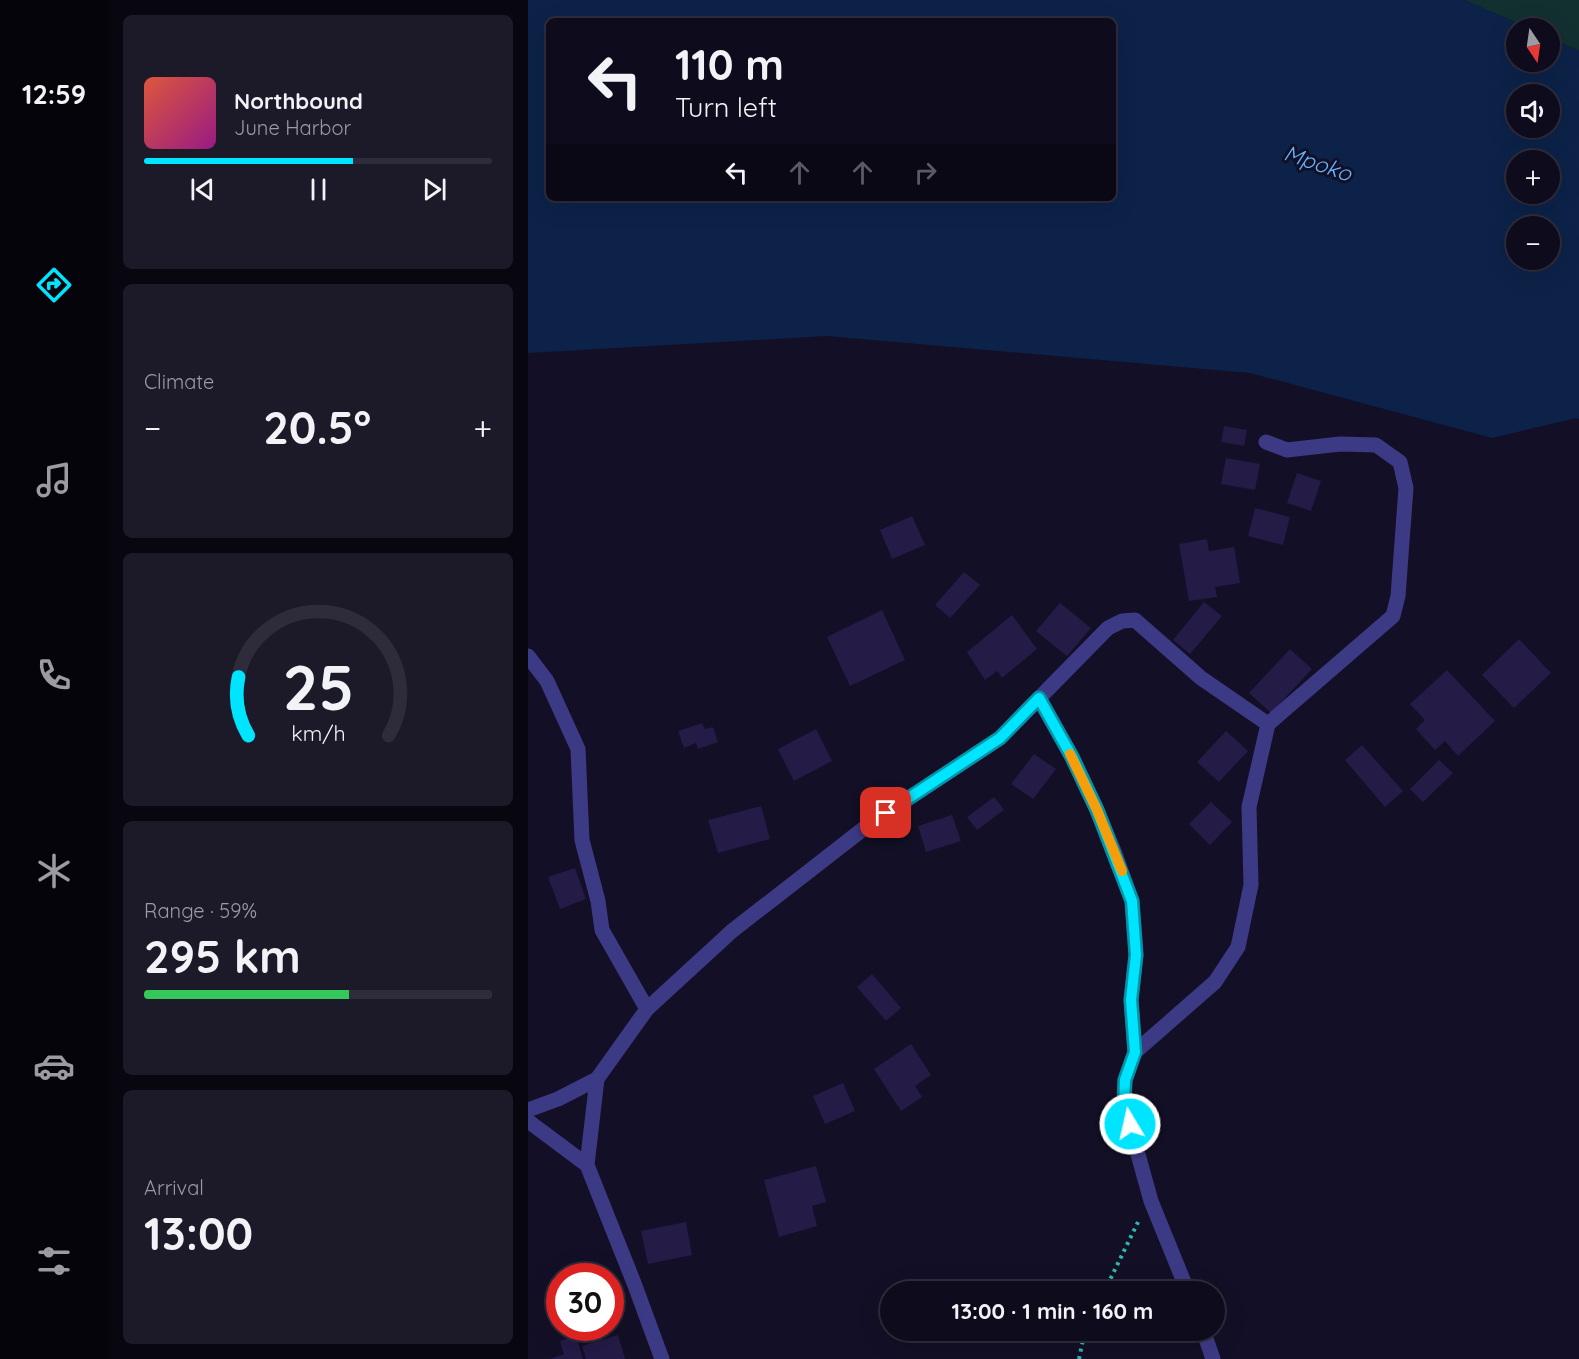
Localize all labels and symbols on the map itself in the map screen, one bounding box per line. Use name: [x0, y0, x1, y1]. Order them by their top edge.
north arrow: [1506, 18, 1560, 72]
water label: Mpoko: [1281, 138, 1357, 188]
pin: [860, 787, 911, 838]
position arrow: [1098, 1092, 1162, 1156]
speed limit sign: 30: [546, 1263, 624, 1341]

